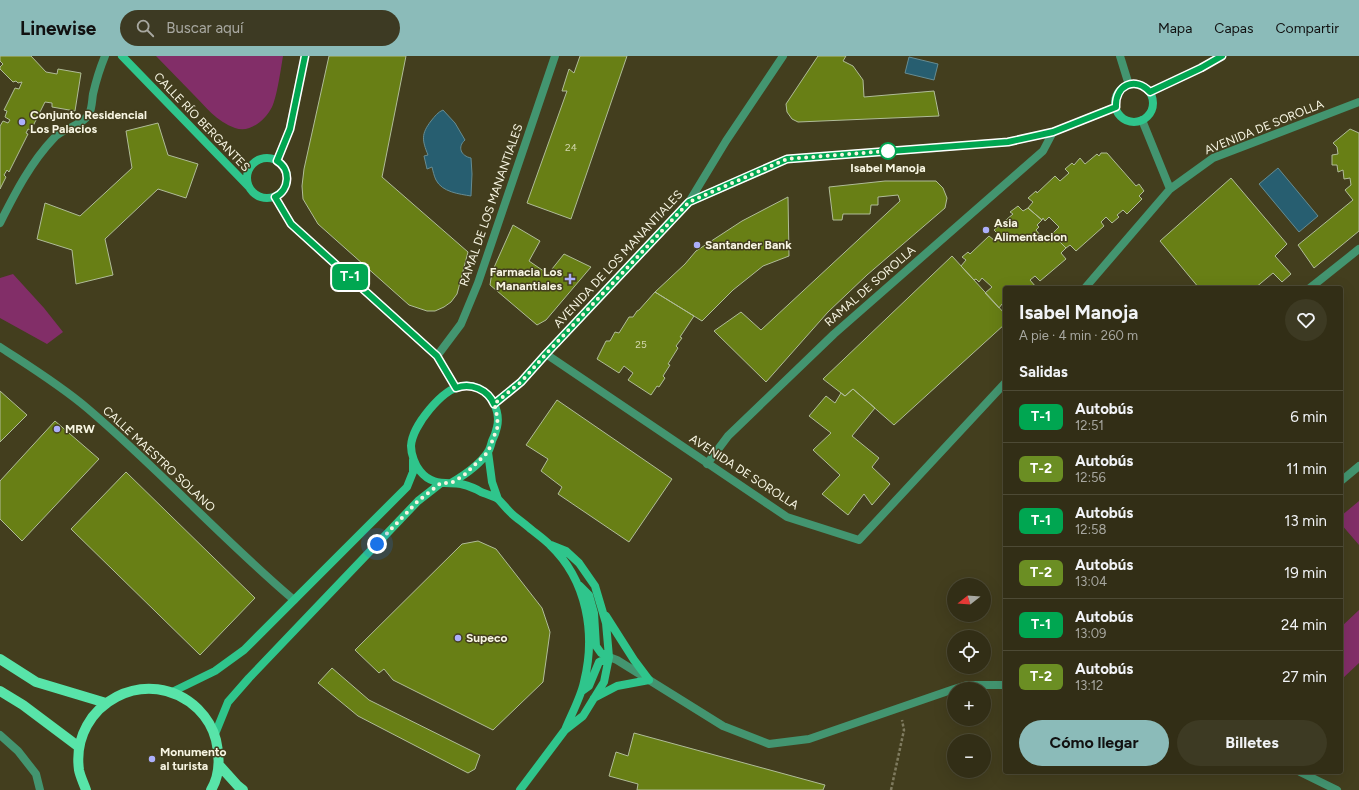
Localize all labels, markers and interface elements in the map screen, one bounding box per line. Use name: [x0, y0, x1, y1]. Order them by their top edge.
search box: [120, 10, 400, 46]
text: Linewise: [20, 17, 96, 40]
icon: search: [134, 17, 156, 39]
text: Buscar aquí: [166, 19, 244, 37]
text: Mapa: [1158, 20, 1192, 37]
text: Capas: [1214, 20, 1253, 37]
text: Compartir: [1275, 20, 1339, 37]
street label: CALLE RÍO BERGANTES: [151, 70, 253, 174]
street label: AVENIDA DE SOROLLA: [1202, 97, 1326, 157]
place label: Conjunto Residencial Los Palacios: [30, 108, 147, 136]
marker: Conjunto Residencial Los Palacios: [17, 117, 27, 127]
street label: RAMAL DE LOS MANANTIALES: [457, 122, 525, 288]
house number: 24: [565, 141, 577, 154]
marker: Isabel Manoja: [879, 142, 897, 160]
place label: Isabel Manoja: [850, 161, 926, 175]
street label: AVENIDA DE LOS MANANTIALES: [551, 187, 685, 331]
place label: Asia Alimentacion: [994, 216, 1067, 244]
marker: Asia Alimentacion: [981, 225, 991, 235]
place label: Santander Bank: [705, 238, 792, 252]
marker: Santander Bank: [692, 240, 702, 250]
street label: RAMAL DE SOROLLA: [822, 243, 918, 329]
line badge: T-1: [327, 264, 373, 290]
place label: Farmacia Los Manantiales: [490, 265, 562, 293]
text: T-1: [340, 268, 360, 285]
marker: Farmacia Los Manantiales: [565, 274, 575, 284]
button: heart: [1285, 299, 1327, 341]
text: Isabel Manoja: [1019, 301, 1138, 324]
text: A pie · 4 min · 260 m: [1019, 328, 1138, 343]
house number: 25: [635, 338, 647, 351]
text: Salidas: [1019, 363, 1068, 381]
text: Autobús: [1075, 400, 1133, 418]
street label: CALLE MAESTRO SOLANO: [100, 403, 218, 515]
text: T-1: [1031, 408, 1051, 425]
text: 6 min: [1290, 408, 1327, 426]
text: 12:51: [1075, 418, 1104, 433]
place label: MRW: [65, 422, 95, 436]
marker: MRW: [52, 424, 62, 434]
street label: AVENIDA DE SOROLLA: [687, 431, 801, 513]
text: Autobús: [1075, 452, 1133, 470]
text: T-2: [1030, 460, 1052, 477]
text: 11 min: [1286, 460, 1327, 478]
text: 12:56: [1075, 470, 1106, 485]
text: Autobús: [1075, 504, 1133, 522]
text: T-1: [1031, 512, 1051, 529]
text: 13 min: [1284, 512, 1327, 530]
text: 12:58: [1075, 522, 1106, 537]
your location: [367, 534, 387, 554]
text: Autobús: [1075, 556, 1133, 574]
text: T-2: [1030, 564, 1052, 581]
text: 19 min: [1284, 564, 1327, 582]
text: 13:04: [1075, 574, 1107, 589]
north arrow: [947, 578, 991, 622]
map controls: [947, 578, 991, 778]
text: Autobús: [1075, 608, 1133, 626]
text: T-1: [1031, 616, 1051, 633]
text: 24 min: [1281, 616, 1327, 634]
text: 13:09: [1075, 626, 1106, 641]
button: locate: [947, 630, 991, 674]
place label: Supeco: [466, 631, 508, 645]
marker: Supeco: [453, 633, 463, 643]
text: Autobús: [1075, 660, 1133, 678]
text: T-2: [1030, 668, 1052, 685]
text: 27 min: [1282, 668, 1327, 686]
text: 13:12: [1075, 678, 1103, 693]
button: +: [947, 682, 991, 726]
button: Cómo llegar: [1019, 720, 1169, 766]
button: Billetes: [1177, 720, 1327, 766]
button: −: [947, 734, 991, 778]
place label: Monumento al turista: [160, 745, 227, 773]
marker: Monumento al turista: [147, 754, 157, 764]

